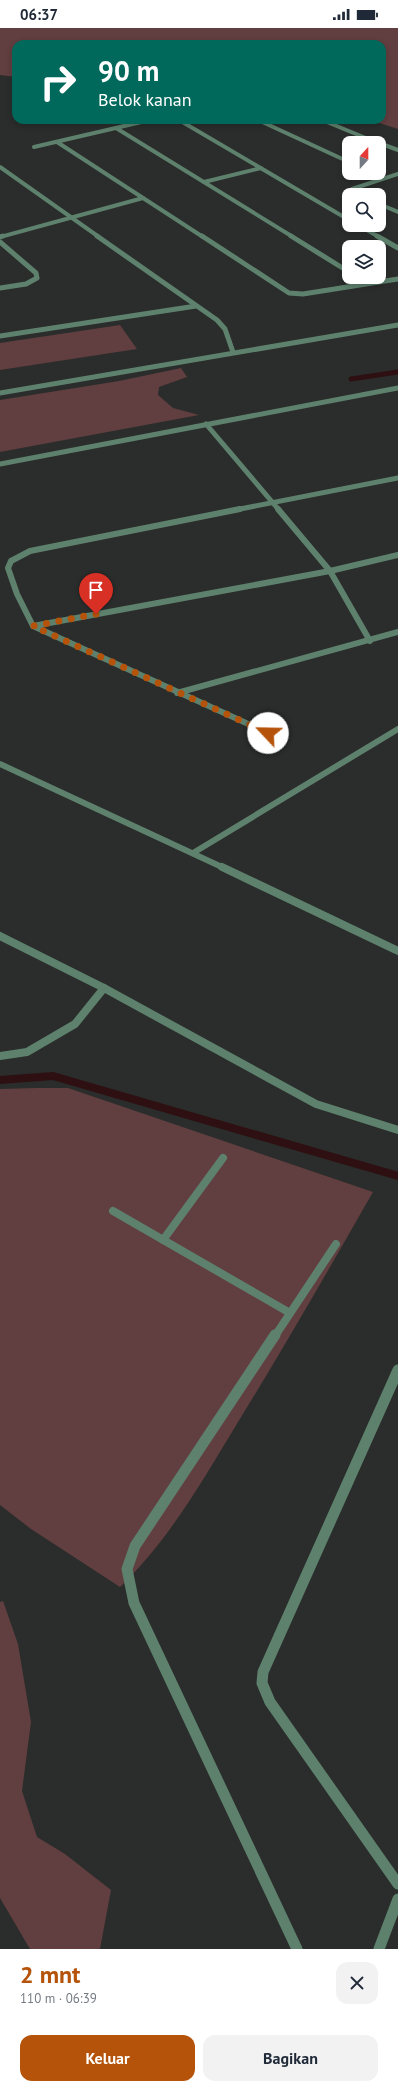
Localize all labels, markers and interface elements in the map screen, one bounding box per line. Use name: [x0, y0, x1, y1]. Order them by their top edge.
text: 06:37: [20, 5, 58, 24]
text: 90 m: [98, 52, 159, 89]
icon: right: [32, 56, 84, 108]
text: Belok kanan: [98, 88, 192, 111]
north arrow: [342, 136, 386, 180]
map controls: [342, 136, 386, 284]
button: search: [342, 188, 386, 232]
button: layers: [342, 240, 386, 284]
pin: [79, 573, 113, 614]
icon: arrive: [85, 579, 107, 601]
position arrow: [247, 712, 289, 754]
text: 2 mnt: [20, 1959, 80, 1990]
button: close: [336, 1962, 378, 2004]
text: 110 m · 06:39: [20, 1990, 97, 2007]
button: Keluar: [20, 2035, 195, 2081]
button: Bagikan: [203, 2035, 378, 2081]

